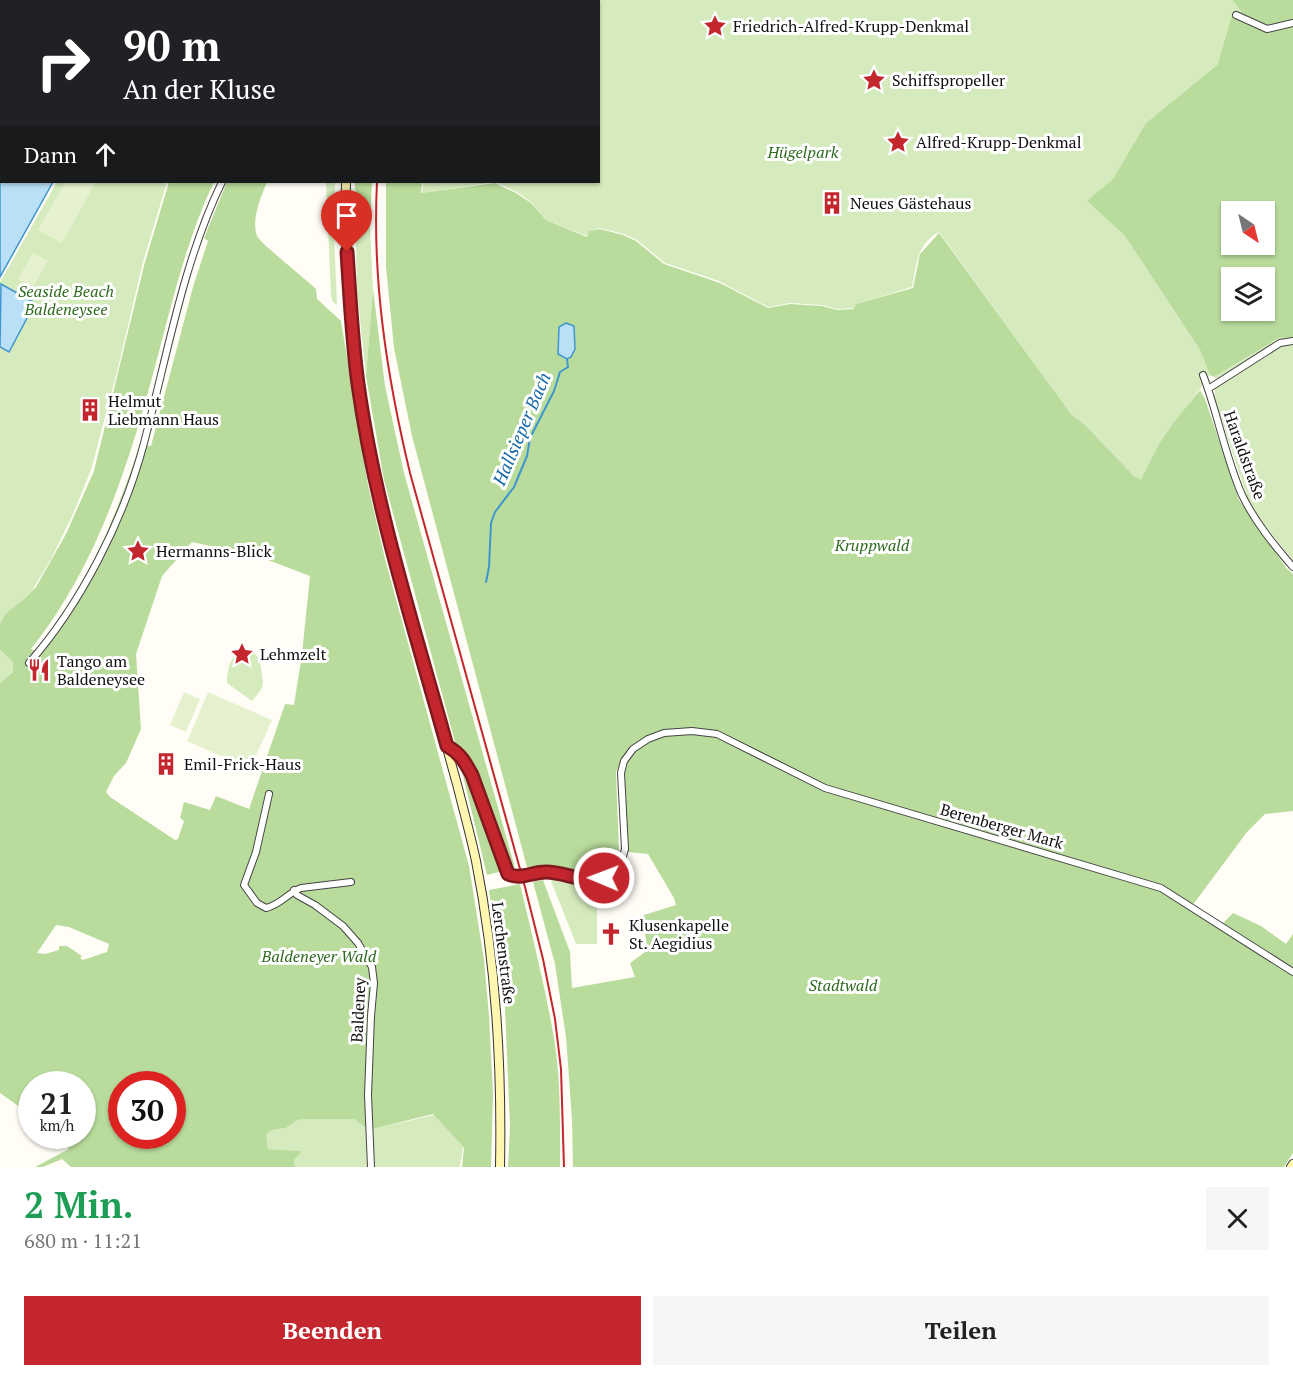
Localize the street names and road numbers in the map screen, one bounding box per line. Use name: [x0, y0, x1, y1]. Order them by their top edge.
street label: Haraldstraße: [1219, 408, 1271, 502]
street label: Berenberger Mark: [938, 798, 1067, 854]
street label: Lerchenstraße: [487, 901, 521, 1005]
street label: Baldeney: [345, 976, 371, 1043]

